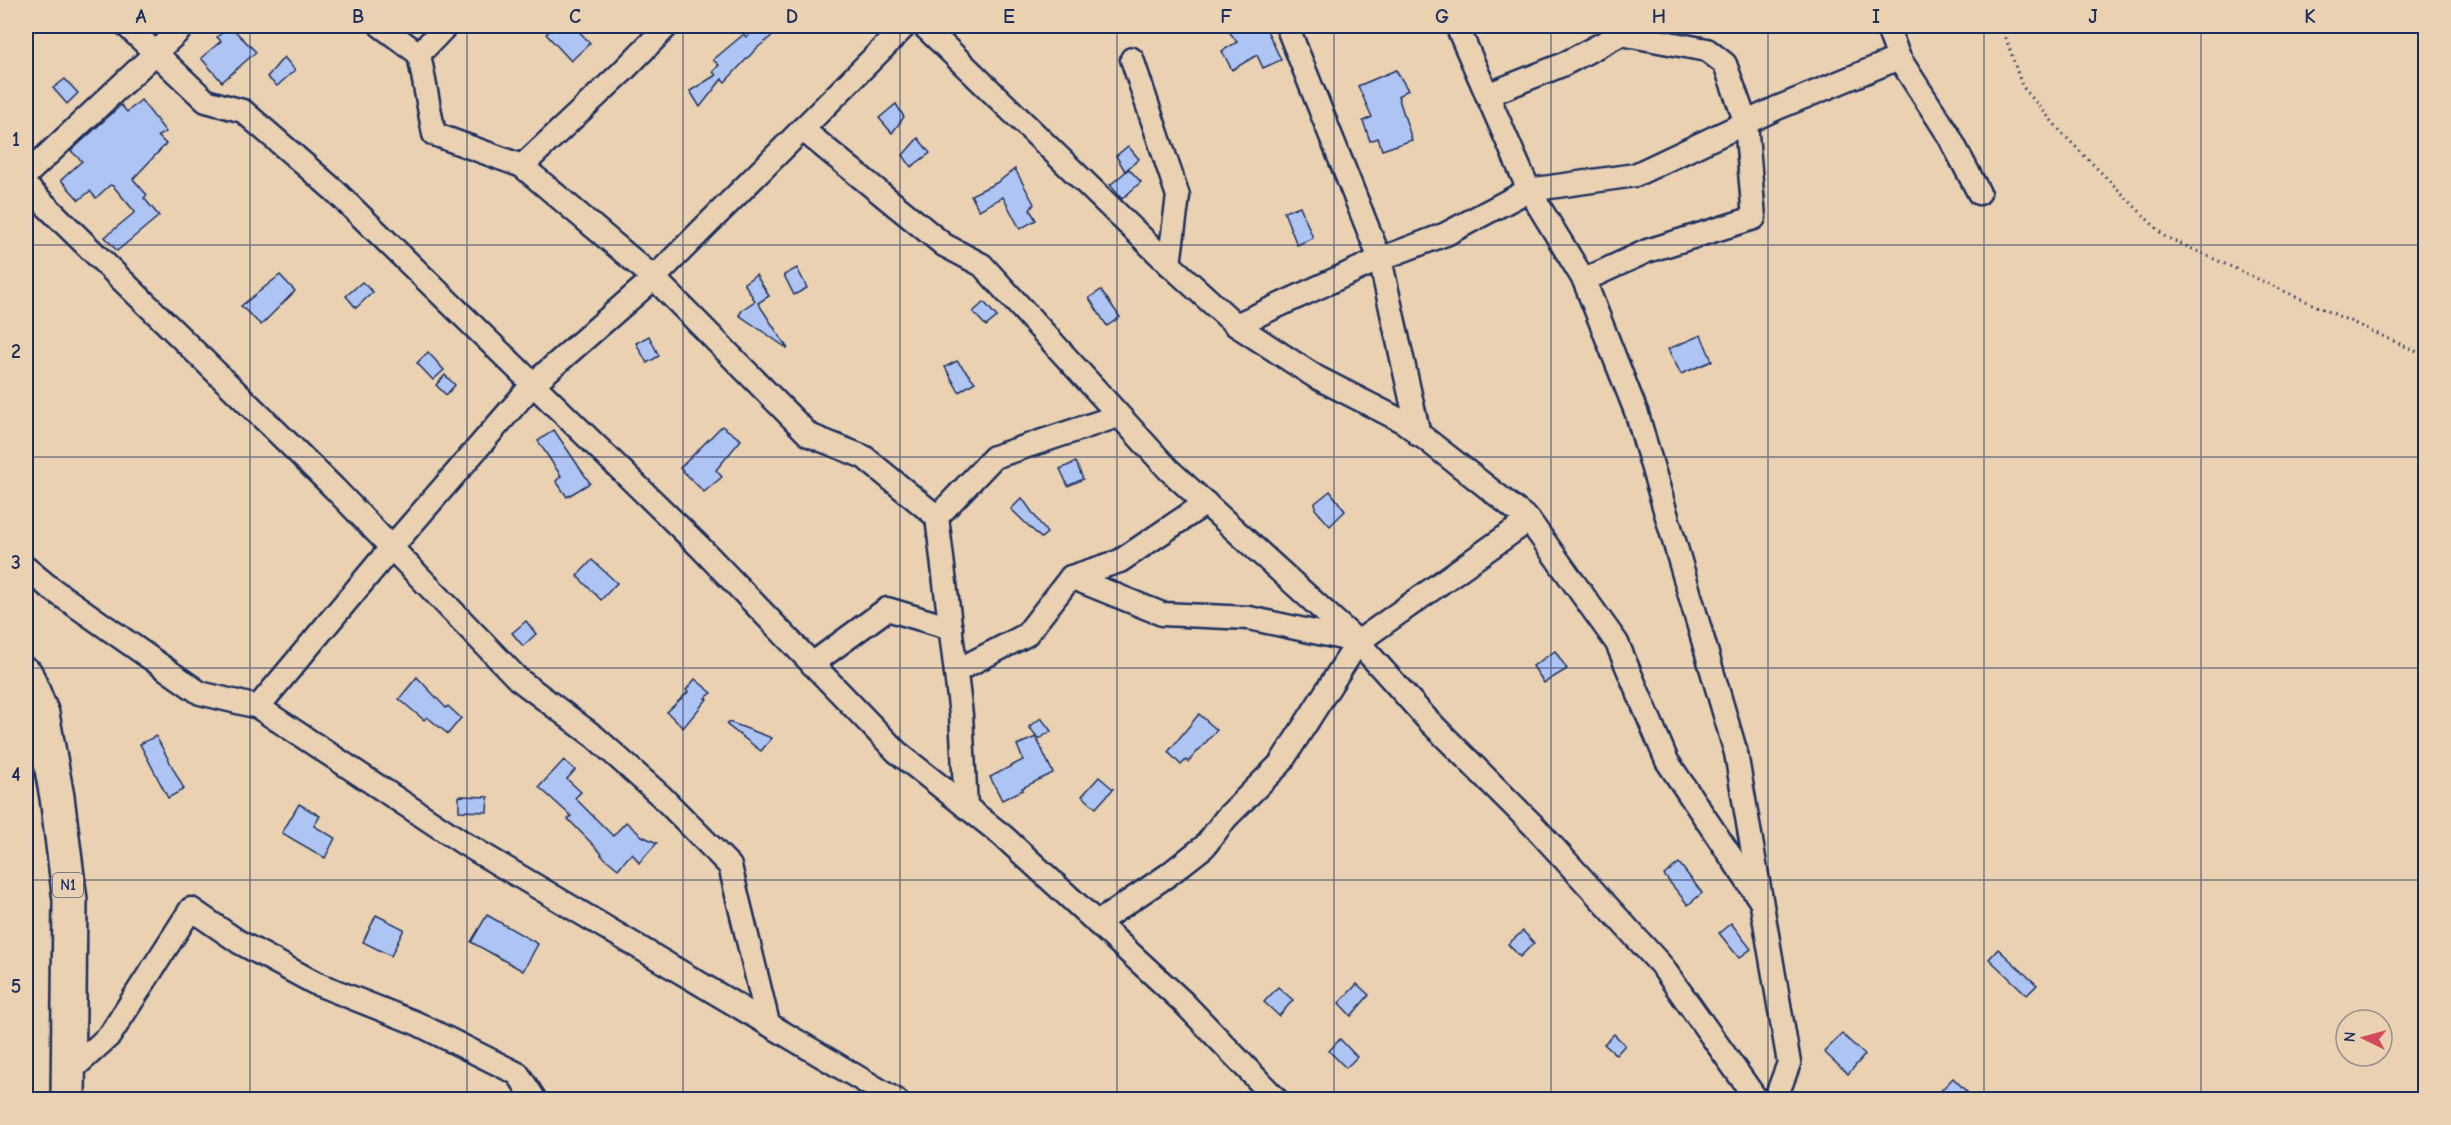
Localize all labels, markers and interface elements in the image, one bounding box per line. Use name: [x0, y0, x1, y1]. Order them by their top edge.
text: A: [135, 5, 147, 28]
text: B: [352, 5, 364, 28]
text: C: [569, 5, 581, 28]
text: D: [786, 5, 798, 28]
text: E: [1003, 5, 1015, 28]
text: F: [1220, 5, 1232, 28]
text: G: [1435, 5, 1449, 28]
text: H: [1652, 5, 1666, 28]
text: I: [1872, 5, 1880, 28]
text: J: [2088, 5, 2098, 28]
text: K: [2304, 5, 2316, 28]
text: 1: [12, 128, 20, 151]
text: 2: [11, 340, 21, 363]
text: 3: [11, 551, 21, 574]
text: 4: [11, 763, 21, 786]
road number: N1: [53, 873, 83, 897]
text: 5: [11, 975, 21, 998]
north arrow: [2334, 1008, 2394, 1068]
text: N: [2341, 1031, 2359, 1043]

